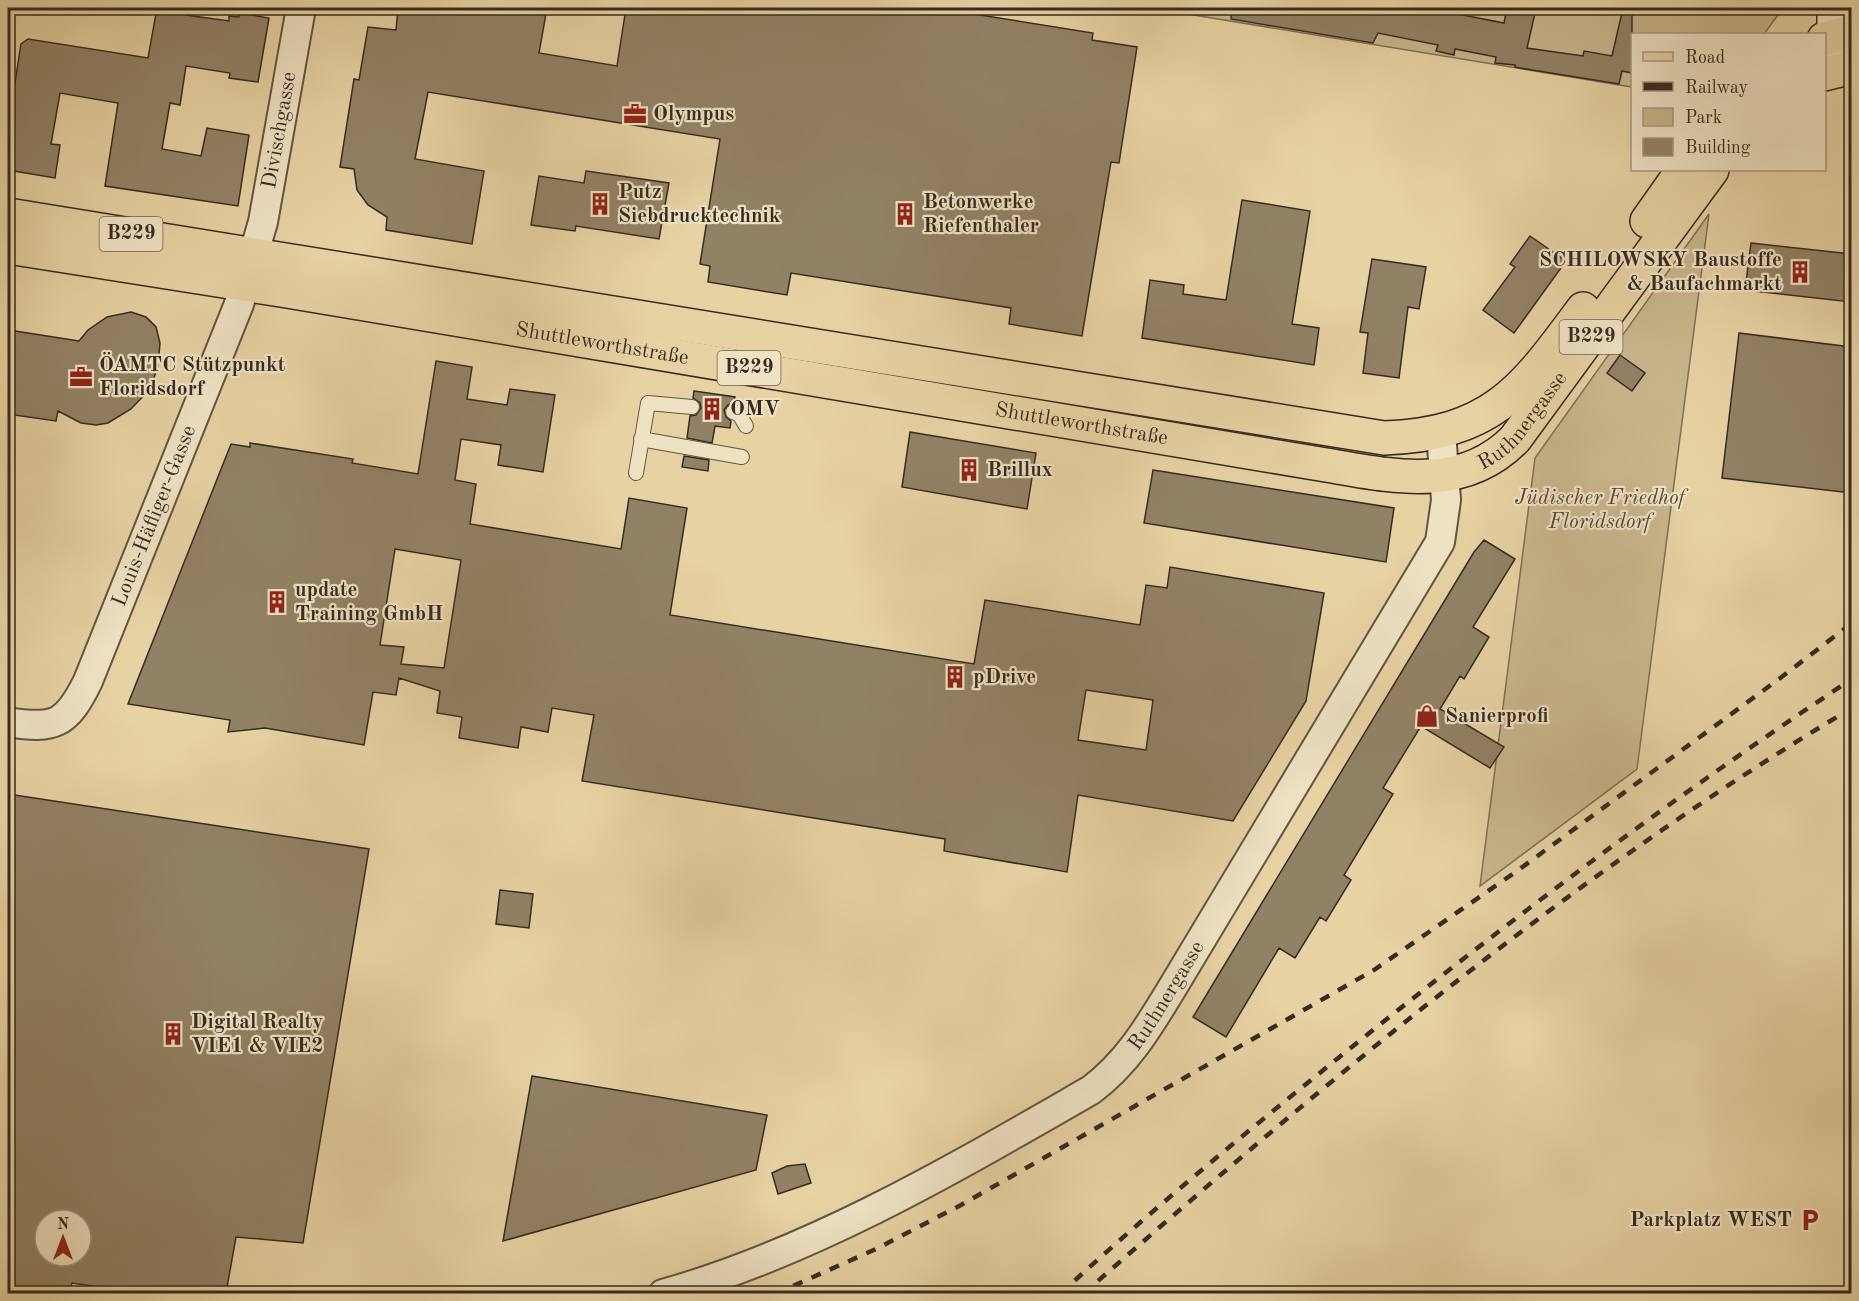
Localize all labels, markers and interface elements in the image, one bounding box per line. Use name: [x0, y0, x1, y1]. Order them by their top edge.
legend: [1631, 33, 1826, 171]
text: Road: [1685, 49, 1725, 67]
street label: Divischgasse: [259, 70, 300, 190]
text: Railway: [1685, 79, 1748, 97]
office icon: Olympus: [622, 101, 648, 127]
place label: Olympus: [653, 104, 734, 125]
text: Park: [1685, 109, 1722, 127]
text: Building: [1685, 139, 1751, 157]
place label: Putz Siebdrucktechnik: [618, 182, 781, 227]
building icon: Putz Siebdrucktechnik: [587, 191, 613, 217]
place label: Betonwerke Riefenthaler: [923, 192, 1039, 237]
building icon: Betonwerke Riefenthaler: [892, 201, 918, 227]
road number: B229: [100, 217, 162, 251]
place label: SCHILOWSKY Baustoffe & Baufachmarkt: [1539, 250, 1782, 295]
building icon: SCHILOWSKY Baustoffe & Baufachmarkt: [1787, 259, 1813, 285]
street label: Shuttleworthstraße: [514, 319, 690, 369]
road number: B229: [1560, 320, 1622, 354]
road number: B229: [718, 351, 780, 385]
place label: ÖAMTC Stützpunkt Floridsdorf: [99, 352, 286, 400]
office icon: ÖAMTC Stützpunkt Floridsdorf: [68, 364, 94, 390]
street label: Ruthnergasse: [1474, 368, 1571, 474]
building icon: OMV: [699, 396, 725, 422]
place label: OMV: [730, 399, 780, 420]
street label: Shuttleworthstraße: [993, 399, 1170, 449]
street label: Louis-Häfliger-Gasse: [109, 423, 200, 609]
building icon: Brillux: [956, 457, 982, 483]
place label: Brillux: [987, 460, 1053, 481]
park label: Jüdischer Friedhof Floridsdorf: [1515, 488, 1689, 533]
place label: update Training GmbH: [295, 580, 443, 625]
building icon: update Training GmbH: [264, 589, 290, 615]
building icon: pDrive: [942, 664, 968, 690]
place label: pDrive: [973, 667, 1036, 688]
shop icon: Sanierprofi: [1414, 703, 1440, 729]
place label: Sanierprofi: [1445, 706, 1549, 727]
street label: Ruthnergasse: [1124, 938, 1208, 1054]
place label: Digital Realty VIE1 & VIE2: [191, 1012, 324, 1057]
building icon: Digital Realty VIE1 & VIE2: [160, 1021, 186, 1047]
parking icon: Parkplatz WEST: [1797, 1207, 1823, 1233]
north arrow: [33, 1208, 93, 1268]
place label: Parkplatz WEST: [1630, 1210, 1792, 1231]
text: N: [57, 1217, 70, 1233]

